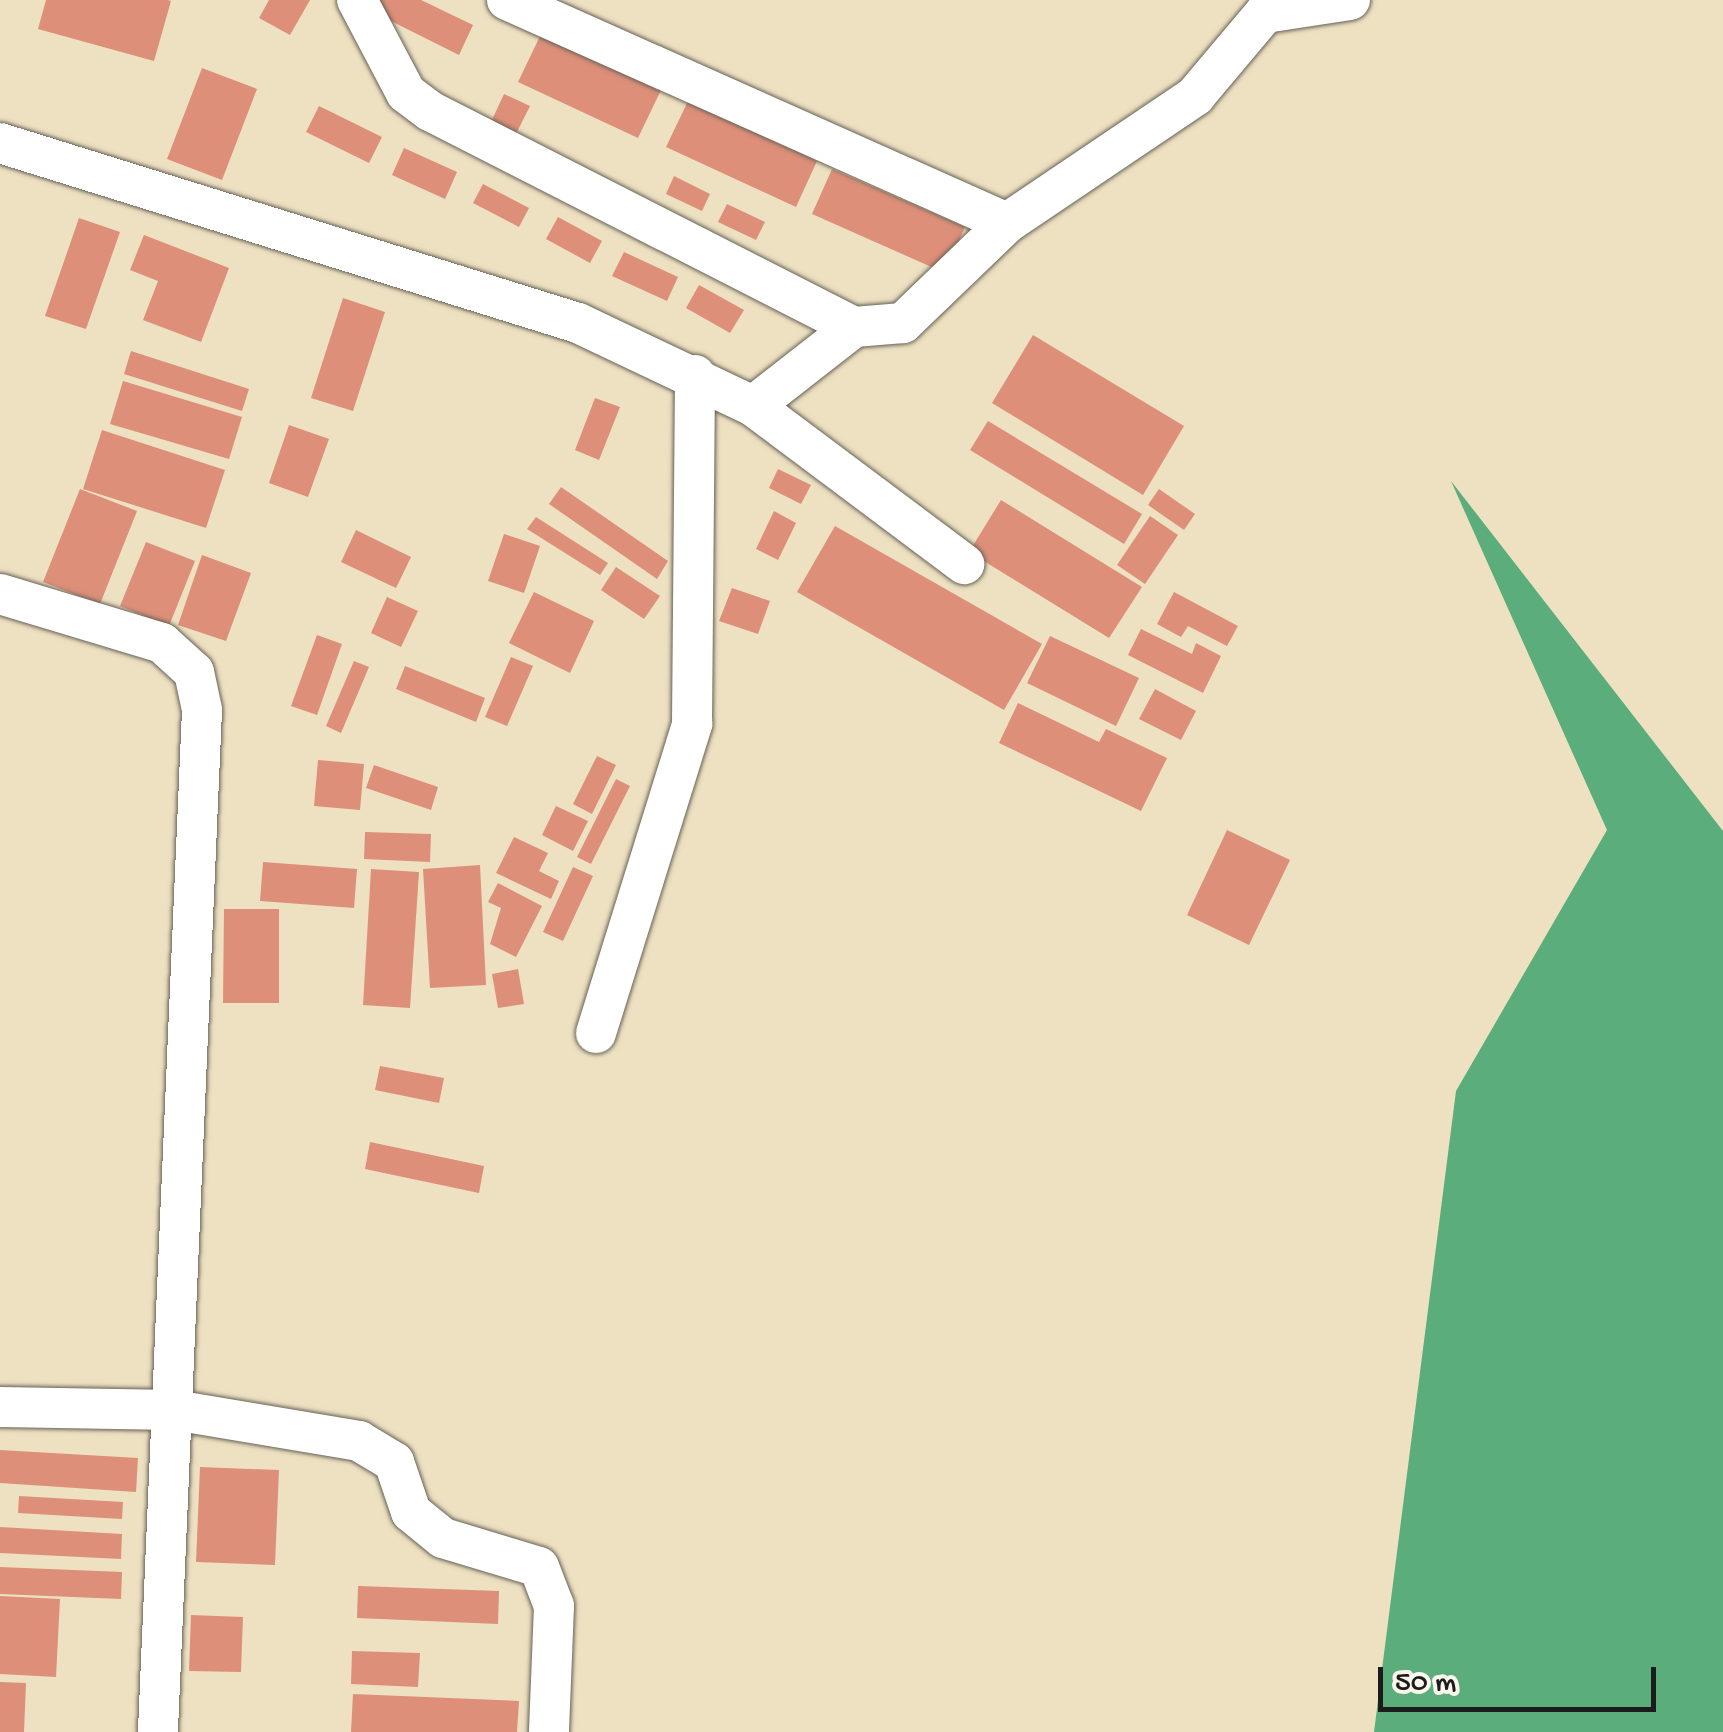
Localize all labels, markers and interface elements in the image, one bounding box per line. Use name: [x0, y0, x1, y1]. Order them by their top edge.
scale bar: [1383, 1647, 1660, 1709]
text: 50 m: [1395, 1667, 1456, 1702]

